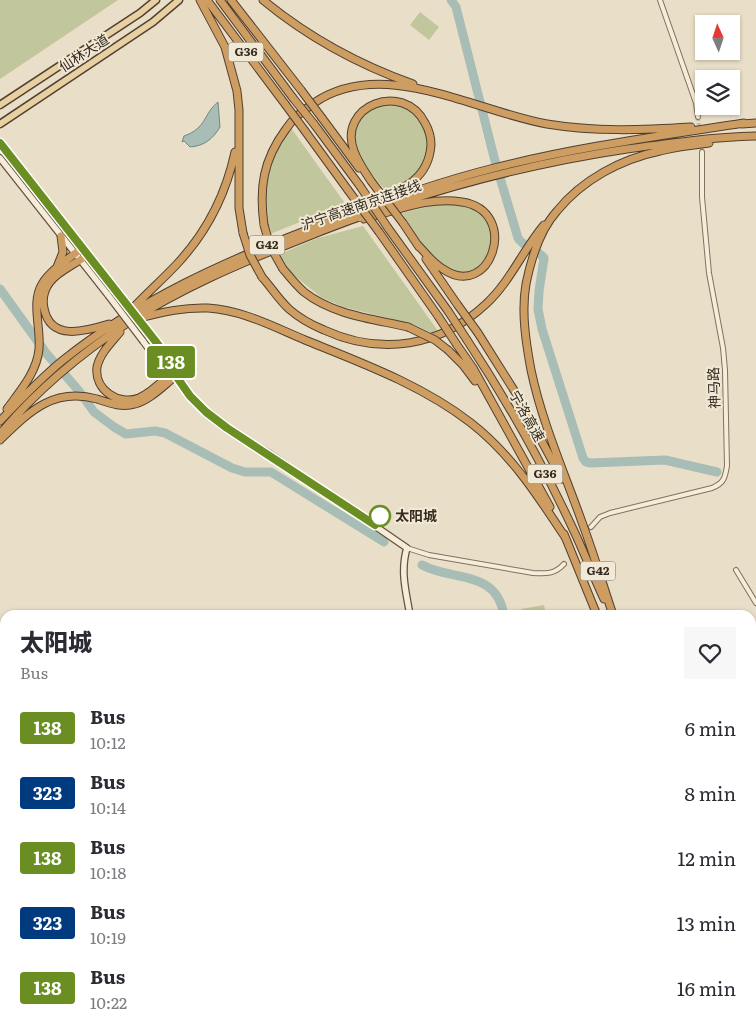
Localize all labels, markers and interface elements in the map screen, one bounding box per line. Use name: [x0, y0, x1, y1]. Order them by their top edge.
north arrow: [695, 15, 740, 60]
map controls: [695, 15, 740, 115]
street label: 仙林大道: [55, 29, 112, 76]
road number: G36: [228, 42, 264, 62]
button: layers: [695, 70, 740, 115]
street label: 沪宁高速南京连接线: [298, 174, 423, 234]
road number: G42: [250, 236, 284, 254]
line badge: 138: [142, 346, 200, 378]
text: 138: [157, 348, 185, 375]
street label: 神马路: [702, 367, 724, 409]
street label: 宁洛高速: [506, 386, 550, 445]
road number: G36: [528, 464, 562, 484]
marker: 太阳城: [369, 505, 391, 527]
place label: 太阳城: [395, 505, 437, 525]
road number: G42: [580, 562, 616, 580]
text: 太阳城: [20, 623, 92, 658]
button: heart: [684, 627, 736, 679]
text: Bus: [20, 660, 48, 684]
text: Bus: [90, 702, 125, 730]
text: 138: [33, 714, 62, 741]
text: 6 min: [685, 714, 736, 742]
text: 10:12: [90, 730, 126, 754]
text: Bus: [90, 767, 125, 795]
text: 323: [33, 779, 62, 806]
text: 8 min: [684, 779, 736, 807]
text: 10:14: [90, 795, 126, 819]
text: Bus: [90, 832, 125, 860]
text: 138: [33, 844, 62, 871]
text: 12 min: [677, 844, 736, 872]
text: 10:18: [90, 860, 126, 884]
text: Bus: [90, 897, 125, 925]
text: 323: [33, 909, 62, 936]
text: 13 min: [677, 909, 736, 937]
text: 10:19: [90, 925, 126, 949]
text: Bus: [90, 962, 125, 990]
text: 138: [33, 974, 62, 1001]
text: 16 min: [677, 974, 736, 1002]
text: 10:22: [90, 990, 127, 1014]

